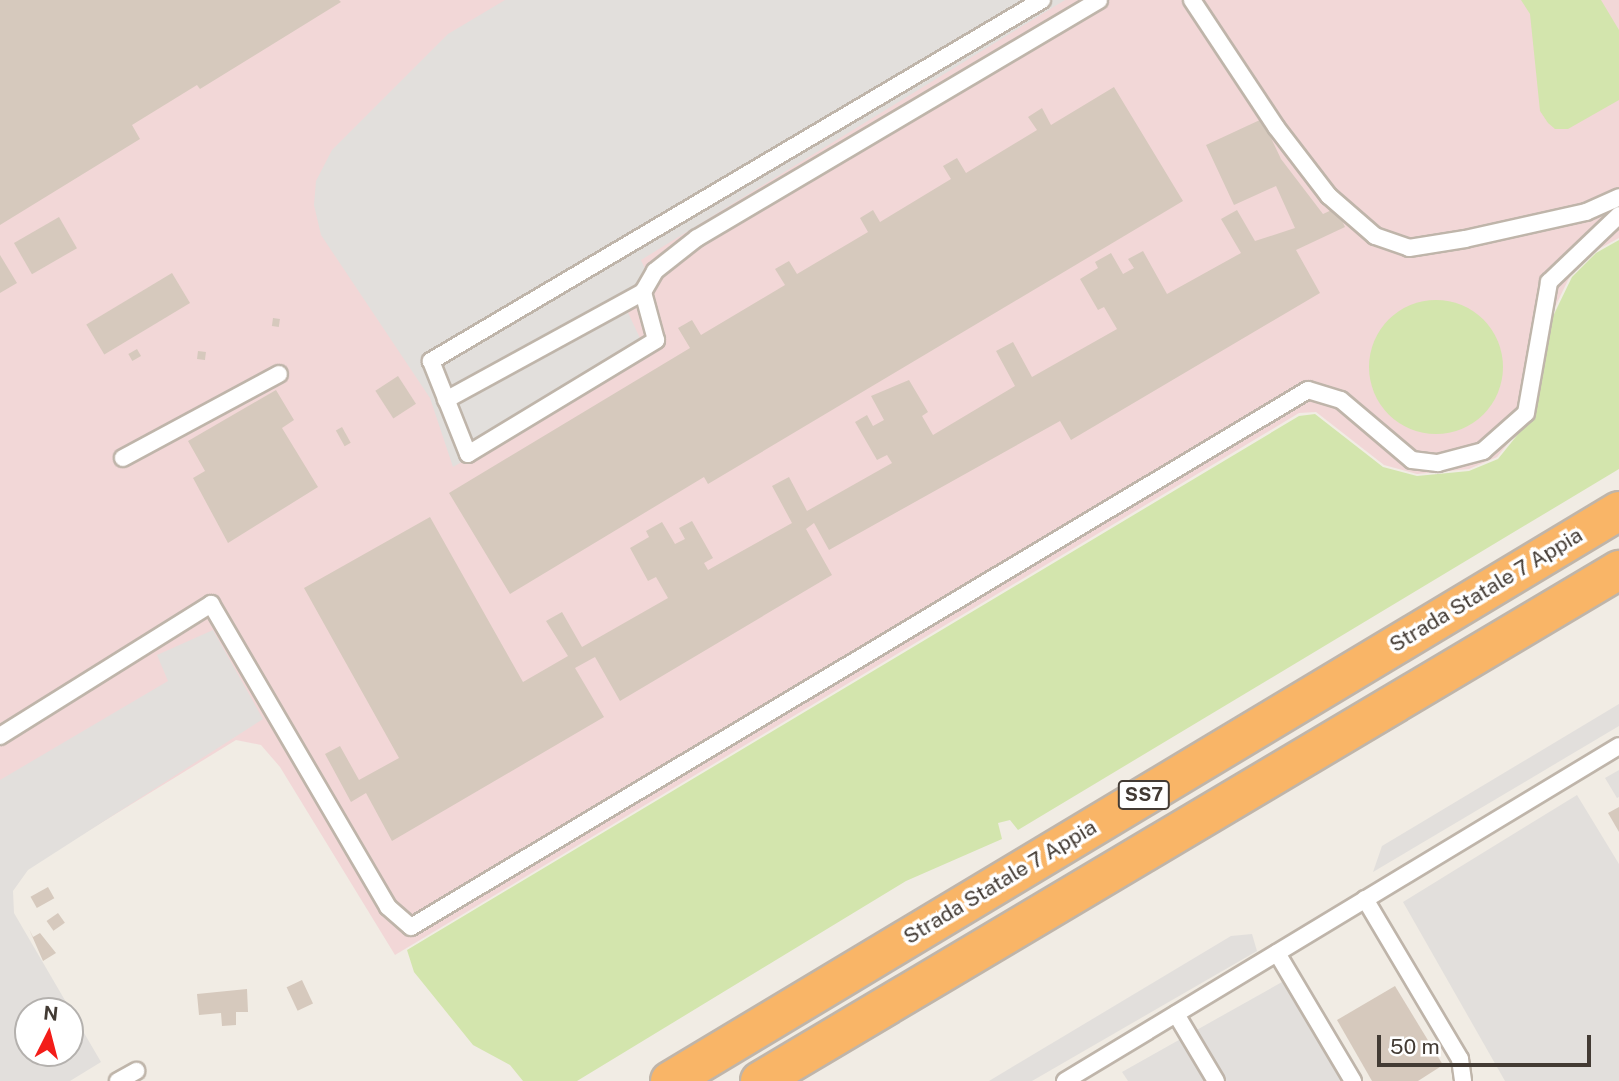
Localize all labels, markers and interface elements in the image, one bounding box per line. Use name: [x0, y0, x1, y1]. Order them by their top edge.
street label: Strada Statale 7 Appia: [1385, 522, 1587, 658]
road number: SS7: [1118, 780, 1170, 810]
street label: Strada Statale 7 Appia: [899, 814, 1101, 950]
north arrow: [14, 997, 84, 1067]
text: N: [42, 1001, 60, 1025]
scale bar: [1381, 1021, 1594, 1066]
text: 50 m: [1390, 1034, 1440, 1059]

